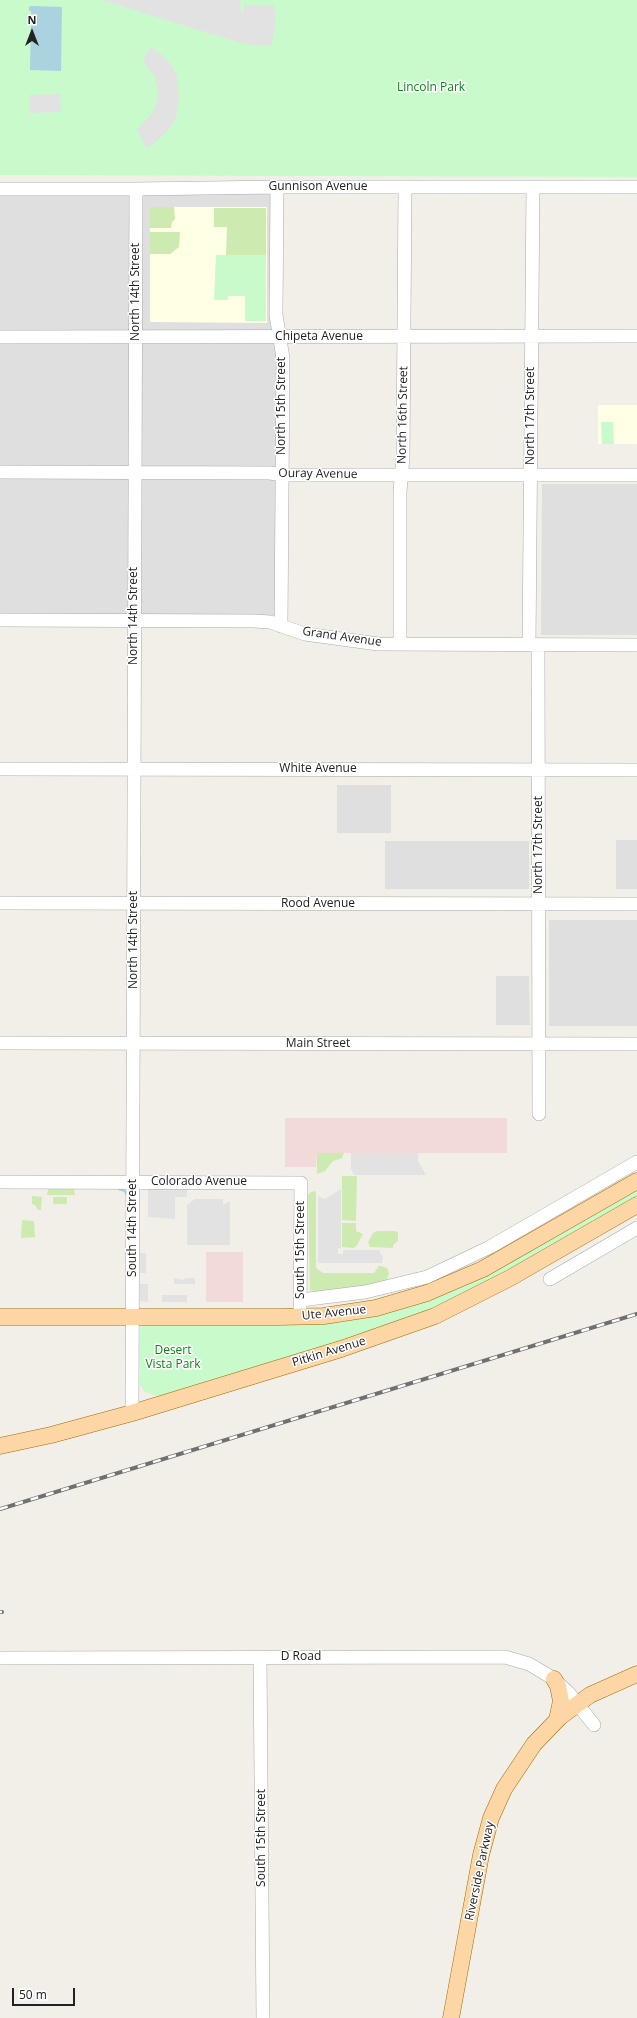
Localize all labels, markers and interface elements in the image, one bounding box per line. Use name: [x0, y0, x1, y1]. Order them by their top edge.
north arrow: [12, 12, 52, 52]
text: N: [28, 12, 36, 27]
park label: Lincoln Park: [397, 81, 465, 95]
street label: Gunnison Avenue: [268, 180, 368, 194]
street label: North 14th Street: [129, 243, 143, 341]
street label: Chipeta Avenue: [275, 330, 363, 344]
street label: North 15th Street: [275, 357, 289, 455]
street label: North 16th Street: [395, 366, 411, 464]
street label: North 17th Street: [524, 367, 538, 465]
street label: Ouray Avenue: [278, 466, 358, 482]
street label: North 14th Street: [127, 567, 141, 665]
street label: Grand Avenue: [301, 624, 383, 650]
street label: White Avenue: [279, 762, 357, 776]
street label: North 17th Street: [532, 796, 546, 894]
street label: North 14th Street: [127, 891, 141, 989]
street label: Rood Avenue: [281, 897, 355, 911]
street label: Main Street: [286, 1037, 350, 1051]
street label: Colorado Avenue: [151, 1175, 247, 1189]
street label: South 14th Street: [126, 1179, 140, 1277]
street label: South 15th Street: [294, 1201, 308, 1299]
street label: Ute Avenue: [301, 1302, 367, 1324]
street label: Pitkin Avenue: [291, 1334, 367, 1370]
park label: Desert Vista Park: [145, 1344, 201, 1372]
street label: D Road: [281, 1650, 321, 1664]
street label: South 15th Street: [255, 1789, 269, 1887]
street label: Riverside Parkway: [462, 1820, 498, 1922]
scale bar: [14, 1980, 77, 2006]
text: 50 m: [19, 1986, 47, 2003]

